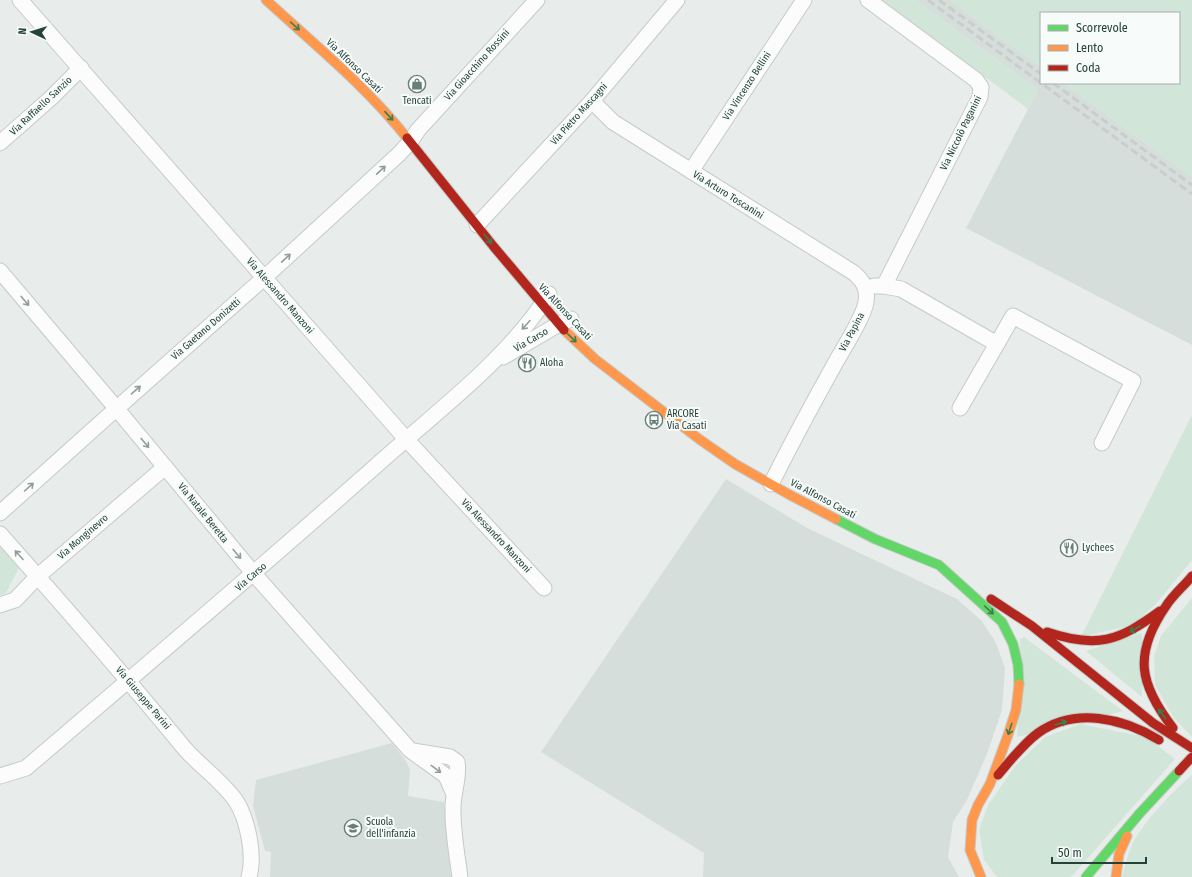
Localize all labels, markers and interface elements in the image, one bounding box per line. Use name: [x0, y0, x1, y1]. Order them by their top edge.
north arrow: [12, 12, 52, 52]
legend: [1040, 12, 1180, 84]
text: Scorrevole: [1076, 21, 1128, 35]
one-way arrow: [290, 22, 300, 31]
street label: Via Gioacchino Rossini: [442, 27, 512, 103]
text: N: [16, 28, 29, 35]
street label: Via Alfonso Casati: [324, 36, 384, 96]
text: Lento: [1076, 41, 1103, 55]
street label: Via Vincenzo Bellini: [720, 49, 774, 123]
text: Coda: [1076, 61, 1101, 75]
street label: Via Raffaello Sanzio: [7, 74, 75, 138]
shop icon: Tencati: [407, 74, 427, 94]
street label: Via Pietro Mascagni: [548, 81, 610, 147]
street label: Via Niccolò Paganini: [938, 94, 984, 172]
place label: Tencati: [402, 95, 432, 107]
one-way arrow: [384, 111, 394, 121]
one-way arrow: [376, 165, 387, 174]
street label: Via Arturo Toscanini: [690, 168, 766, 222]
one-way arrow: [484, 234, 492, 245]
one-way arrow: [281, 253, 291, 263]
street label: Via Alessandro Manzoni: [244, 256, 316, 336]
street label: Via Alfonso Casati: [536, 281, 594, 343]
one-way arrow: [21, 296, 30, 306]
street label: Via Gaetano Donizetti: [169, 296, 243, 362]
street label: Via Papina: [837, 310, 867, 354]
one-way arrow: [521, 320, 530, 331]
street label: Via Carso: [512, 325, 550, 355]
one-way arrow: [567, 333, 577, 343]
restaurant icon: Aloha: [517, 353, 537, 373]
place label: Aloha: [540, 357, 563, 369]
one-way arrow: [131, 386, 141, 395]
place label: ARCORE Via Casati: [667, 408, 707, 432]
bus stop icon: ARCORE Via Casati: [644, 410, 664, 430]
one-way arrow: [141, 438, 150, 448]
street label: Via Alfonso Casati: [788, 477, 858, 521]
street label: Via Natale Beretta: [175, 481, 231, 545]
one-way arrow: [24, 482, 34, 491]
street label: Via Alessandro Manzoni: [459, 497, 533, 575]
street label: Via Monginevro: [55, 512, 111, 562]
restaurant icon: Lychees: [1059, 538, 1079, 558]
place label: Lychees: [1082, 542, 1114, 554]
one-way arrow: [232, 549, 241, 560]
one-way arrow: [14, 550, 23, 560]
street label: Via Carso: [233, 560, 269, 594]
one-way arrow: [984, 605, 994, 614]
one-way arrow: [1129, 625, 1141, 633]
street label: Via Giuseppe Parini: [113, 664, 173, 732]
one-way arrow: [1157, 708, 1166, 719]
one-way arrow: [1054, 718, 1067, 726]
one-way arrow: [1005, 723, 1013, 735]
one-way arrow: [430, 765, 441, 773]
place label: Scuola dell'infanzia: [366, 816, 416, 840]
school or university icon: Scuola dell'infanzia: [343, 818, 363, 838]
scale bar: [1052, 839, 1146, 865]
text: 50 m: [1058, 846, 1082, 860]

